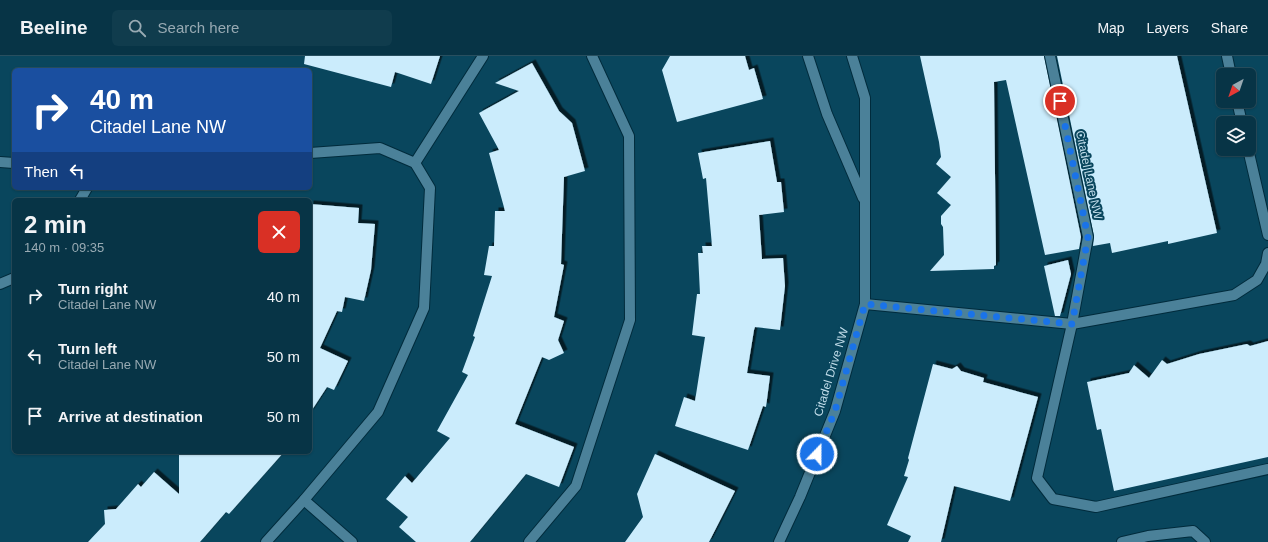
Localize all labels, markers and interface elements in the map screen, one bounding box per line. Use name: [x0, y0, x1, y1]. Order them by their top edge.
search box: [112, 10, 392, 46]
text: Beeline: [20, 17, 88, 38]
icon: search: [126, 17, 148, 39]
text: Search here: [158, 19, 239, 36]
text: Map: [1097, 20, 1125, 36]
text: Layers: [1147, 20, 1189, 36]
text: Share: [1211, 20, 1248, 36]
north arrow: [1216, 68, 1256, 108]
map controls: [1216, 68, 1256, 156]
icon: right: [24, 84, 76, 136]
text: 40 m: [90, 84, 154, 115]
pin: [1043, 84, 1077, 118]
icon: arrive: [1049, 90, 1071, 112]
button: layers: [1216, 116, 1256, 156]
text: Citadel Lane NW: [90, 117, 226, 137]
street label: Citadel Lane NW: [1073, 129, 1105, 221]
icon: left: [66, 160, 88, 182]
text: Then: [24, 163, 58, 180]
text: 2 min: [24, 211, 87, 238]
button: close: [258, 211, 300, 253]
text: 140 m · 09:35: [24, 240, 104, 255]
text: Turn right: [58, 280, 128, 297]
icon: right: [24, 285, 46, 307]
text: 40 m: [267, 288, 300, 305]
text: Citadel Lane NW: [58, 297, 156, 312]
street label: Citadel Drive NW: [811, 325, 851, 418]
text: Turn left: [58, 340, 117, 357]
icon: left: [24, 345, 46, 367]
text: 50 m: [267, 348, 300, 365]
text: Citadel Lane NW: [58, 357, 156, 372]
icon: arrive: [24, 405, 46, 427]
text: Arrive at destination: [58, 408, 203, 425]
text: 50 m: [267, 408, 300, 425]
position arrow: [796, 433, 838, 475]

